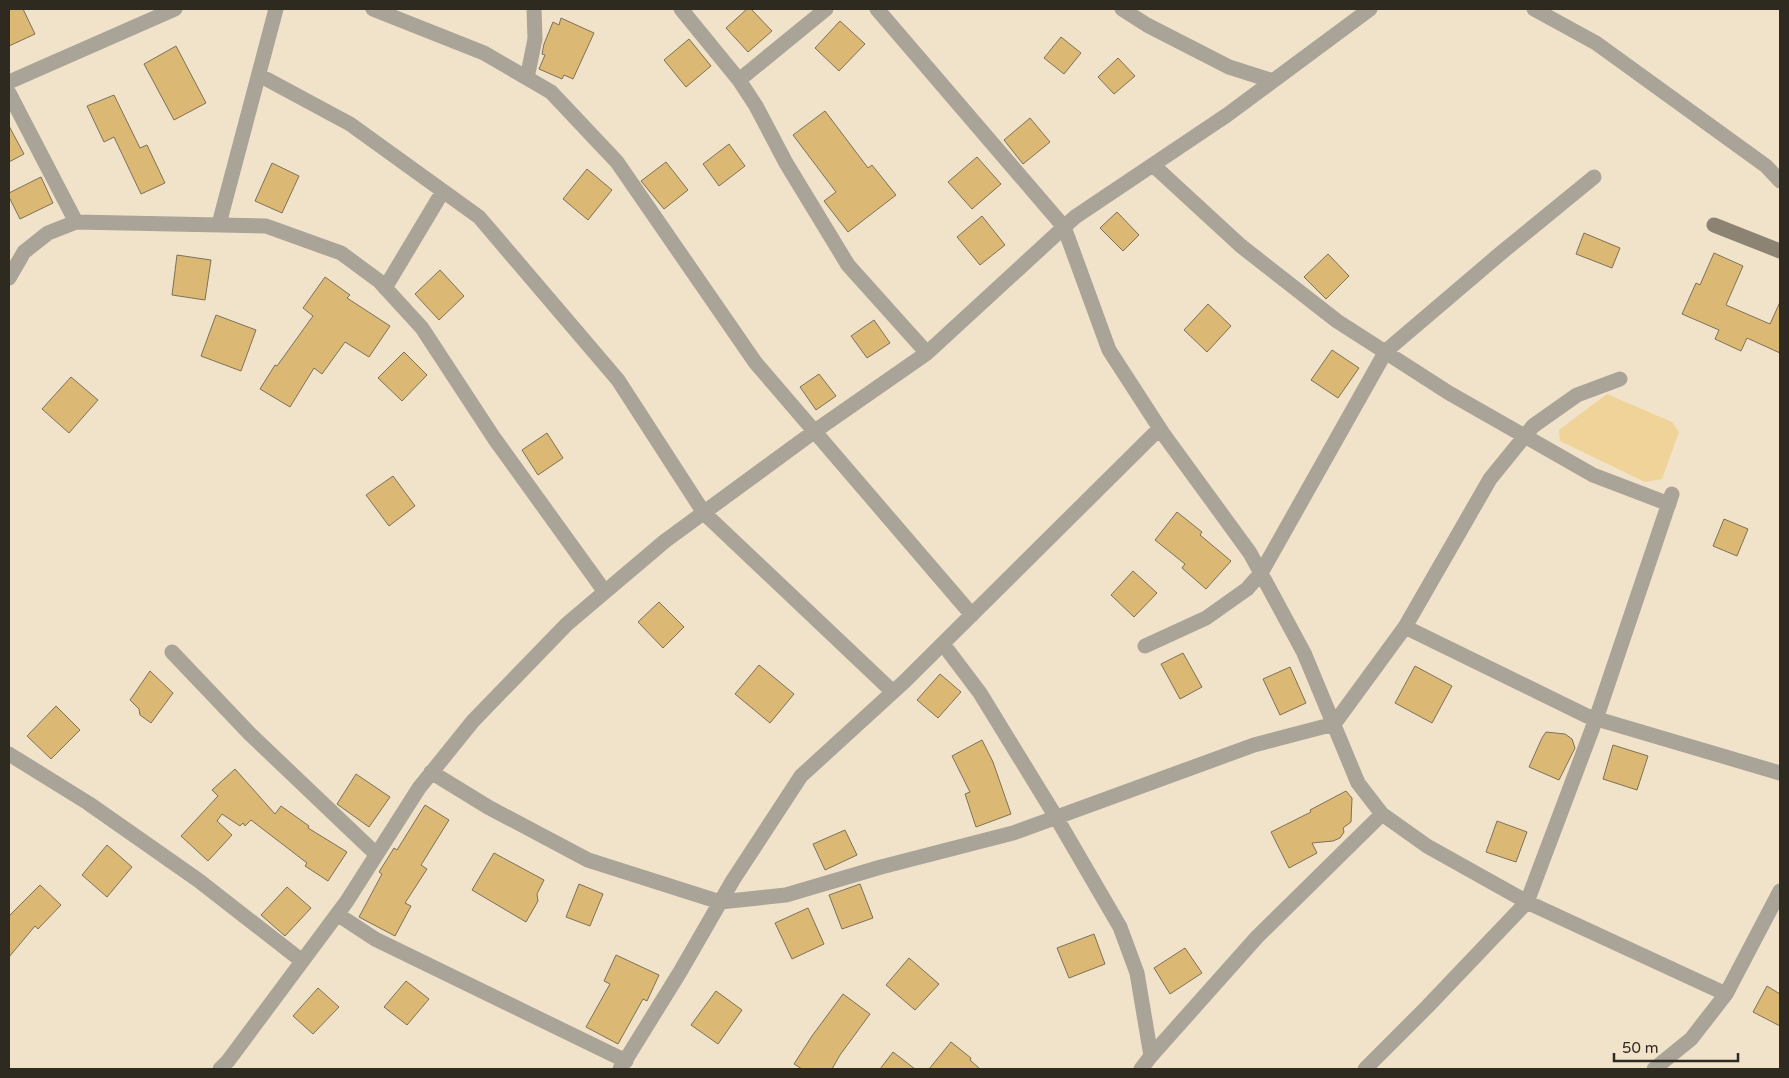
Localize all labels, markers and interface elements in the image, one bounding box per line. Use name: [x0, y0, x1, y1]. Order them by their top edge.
scale bar: [1614, 1030, 1738, 1062]
text: 50 m: [1622, 1039, 1659, 1057]

